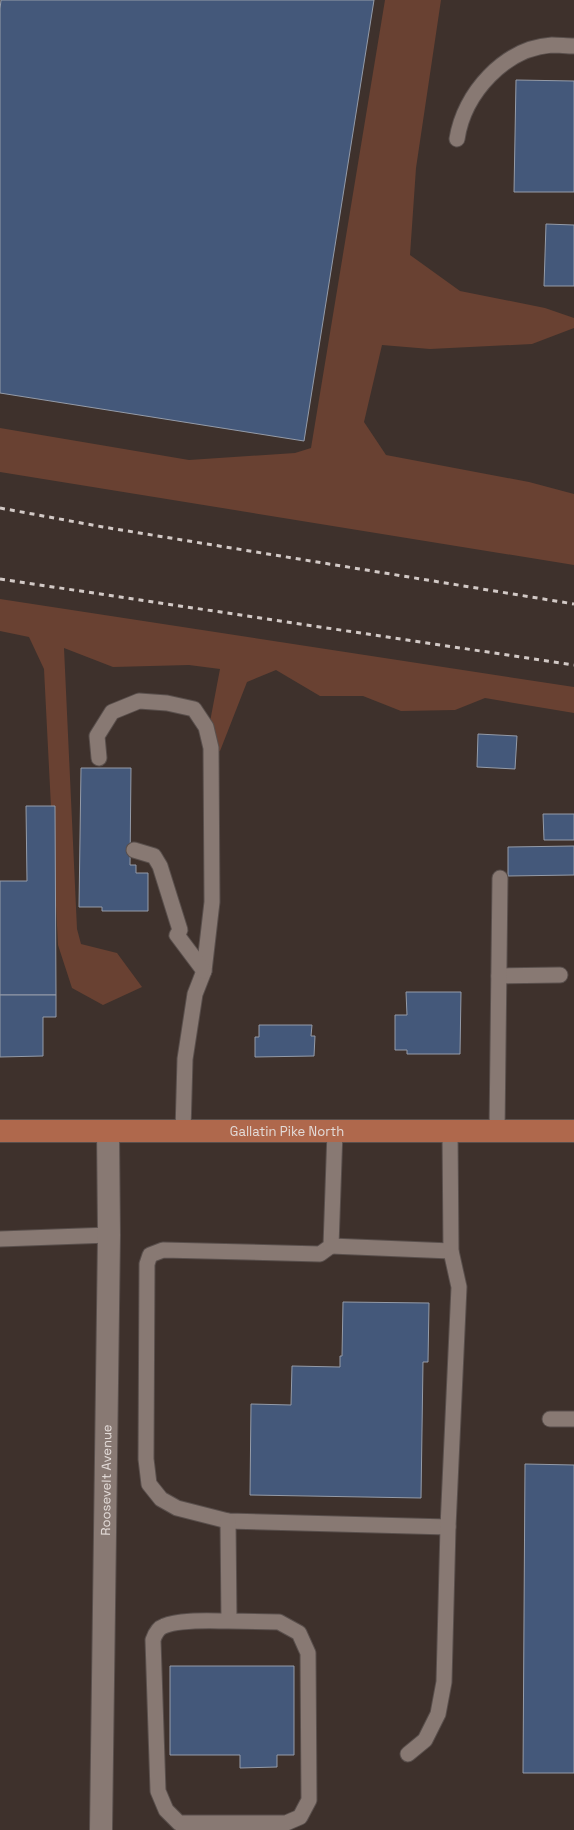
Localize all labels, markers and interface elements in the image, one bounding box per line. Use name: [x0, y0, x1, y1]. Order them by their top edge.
street label: Gallatin Pike North: [230, 1123, 344, 1140]
street label: Roosevelt Avenue: [96, 1424, 115, 1536]

